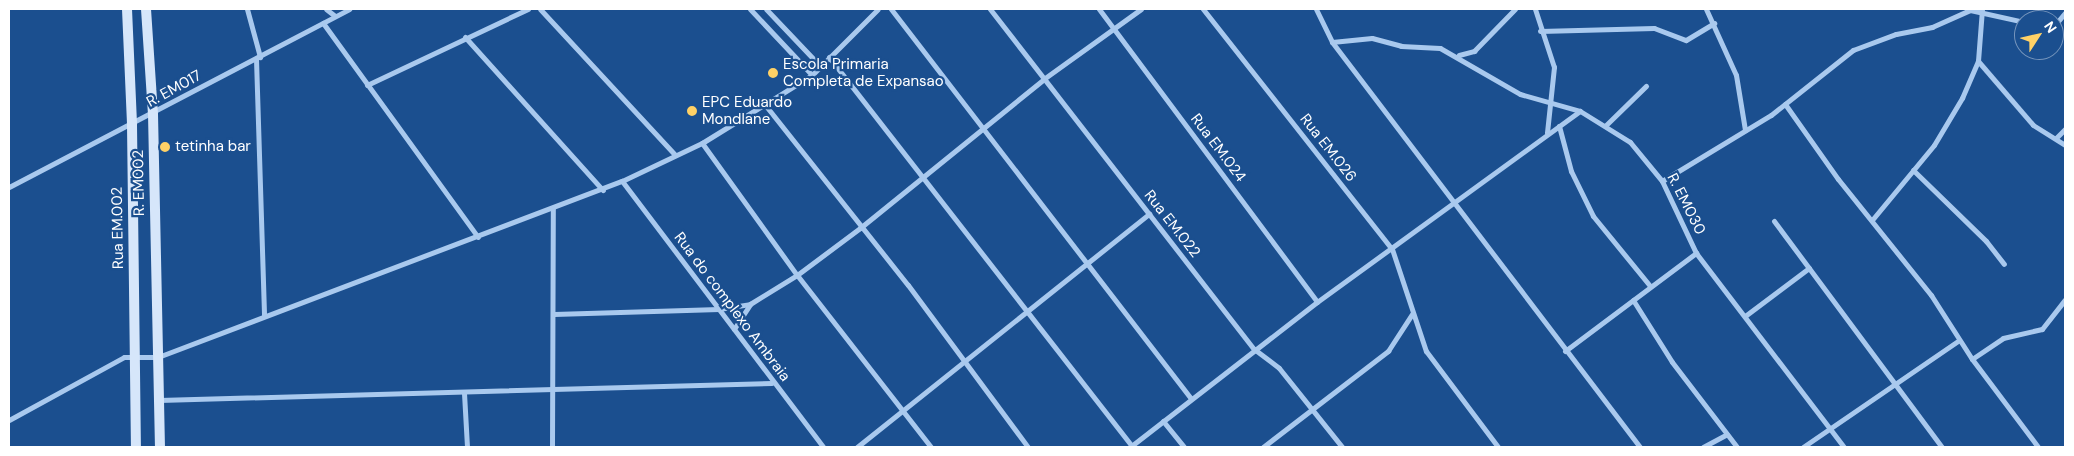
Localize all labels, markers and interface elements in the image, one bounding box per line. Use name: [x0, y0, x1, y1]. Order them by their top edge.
north arrow: [2014, 10, 2064, 60]
text: N: [2040, 18, 2061, 36]
place label: Escola Primaria Completa de Expansao: [783, 55, 944, 90]
street label: R. EM017: [143, 67, 205, 111]
marker: Escola Primaria Completa de Expansao: [767, 67, 779, 79]
place label: EPC Eduardo Mondlane: [702, 93, 792, 128]
marker: EPC Eduardo Mondlane: [686, 105, 698, 117]
street label: Rua EM.024: [1187, 110, 1249, 186]
street label: Rua EM.026: [1296, 110, 1360, 186]
place label: tetinha bar: [175, 138, 251, 156]
marker: tetinha bar: [159, 141, 171, 153]
street label: R. EM002: [129, 150, 149, 216]
street label: R. EM030: [1663, 170, 1709, 238]
street label: Rua EM.002: [108, 187, 128, 269]
street label: Rua EM.022: [1140, 187, 1204, 261]
street label: Rua do complexo Ambraia: [670, 229, 794, 385]

